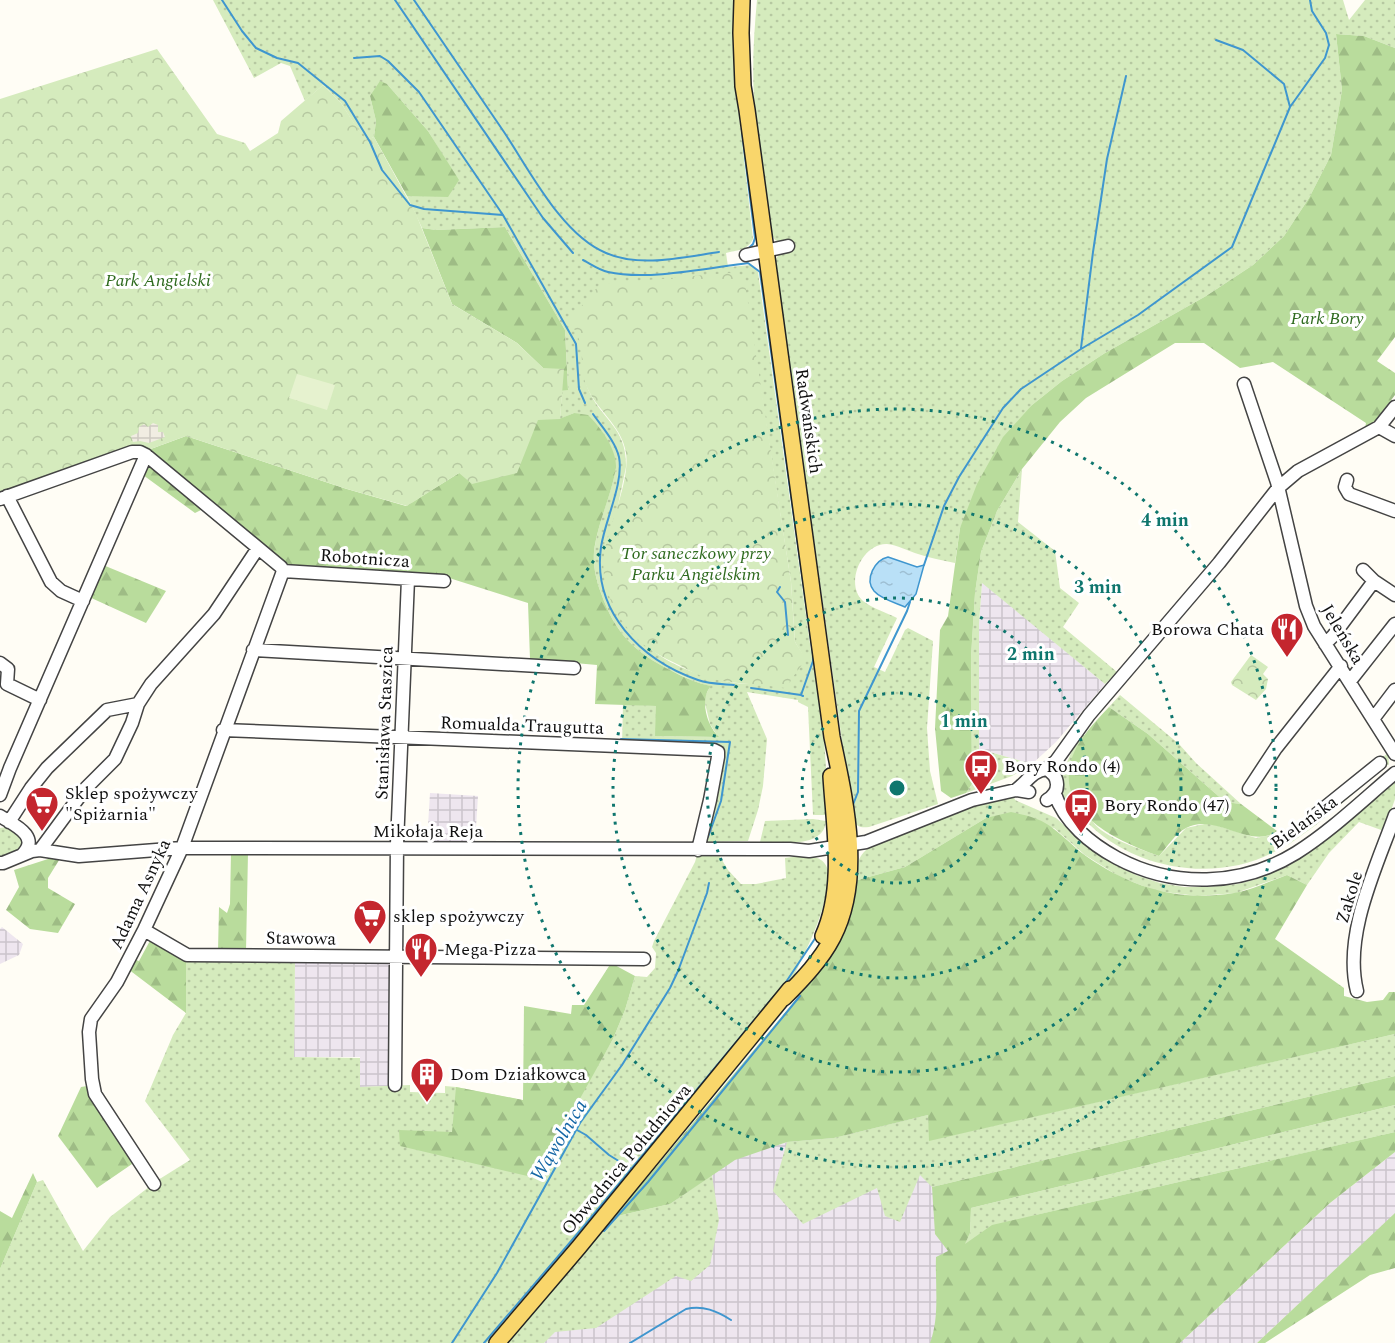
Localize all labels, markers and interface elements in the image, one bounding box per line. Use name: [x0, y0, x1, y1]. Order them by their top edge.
park label: Park Angielski: [105, 267, 211, 294]
park label: Park Bory: [1290, 305, 1364, 332]
street label: Radwańskich: [788, 367, 829, 475]
text: 4 min: [1141, 507, 1189, 534]
park label: Tor saneczkowy przy Parku Angielskim: [621, 540, 771, 588]
street label: Robotnicza: [319, 542, 411, 575]
text: 3 min: [1074, 574, 1122, 601]
street label: Jeleńska: [1314, 599, 1371, 670]
restaurant icon: Borowa Chata: [1269, 611, 1305, 658]
place label: Borowa Chata: [1151, 616, 1264, 643]
text: 2 min: [1007, 641, 1055, 668]
street label: Stanisława Staszica: [368, 645, 401, 800]
text: 1 min: [940, 708, 988, 735]
street label: Romualda Traugutta: [440, 709, 605, 742]
bus stop icon: Bory Rondo (4): [963, 748, 999, 795]
place label: Bory Rondo (4): [1004, 753, 1120, 780]
centre of rings: [887, 778, 907, 798]
place label: Sklep spożywczy "Spiżarnia": [65, 780, 199, 828]
supermarket icon: Sklep spożywczy "Spiżarnia": [24, 785, 60, 832]
bus stop icon: Bory Rondo (47): [1063, 787, 1099, 834]
street label: Bielańska: [1265, 789, 1344, 856]
place label: Bory Rondo (47): [1104, 792, 1229, 819]
street label: Mikołaja Reja: [373, 818, 483, 845]
street label: Adama Asnyka: [103, 834, 178, 954]
street label: Zakole: [1329, 867, 1370, 927]
supermarket icon: sklep spożywczy: [352, 898, 388, 945]
place label: sklep spożywczy: [393, 903, 525, 930]
street label: Stawowa: [265, 924, 337, 953]
restaurant icon: Mega Pizza: [403, 931, 439, 978]
place label: Mega Pizza: [444, 936, 536, 963]
building icon: Dom Działkowca: [409, 1056, 445, 1103]
place label: Dom Działkowca: [450, 1061, 586, 1088]
street label: Obwodnica Południowa: [555, 1078, 698, 1241]
water label: Wąwolnica: [523, 1094, 595, 1187]

